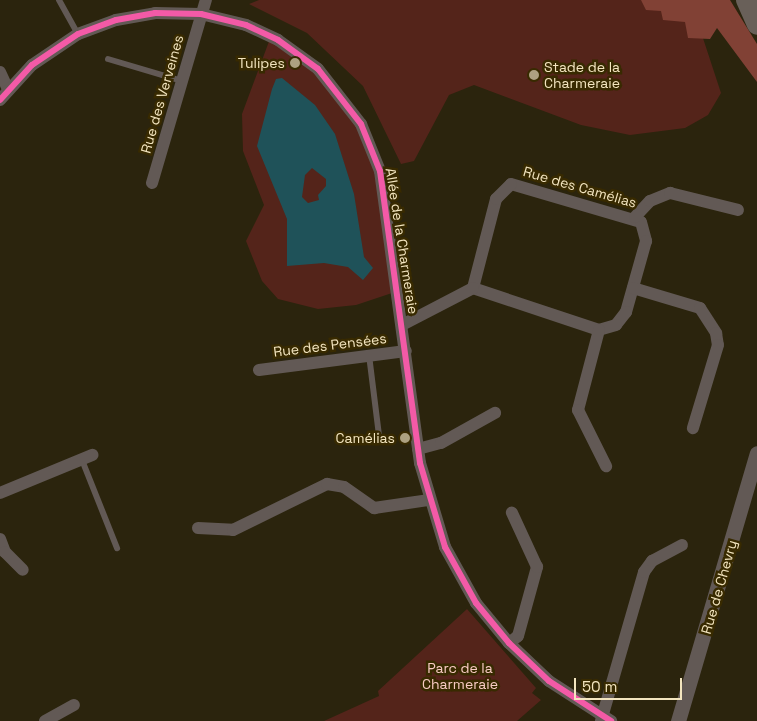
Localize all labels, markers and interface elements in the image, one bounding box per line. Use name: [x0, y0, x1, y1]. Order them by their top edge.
street label: Rue des Verveines: [137, 33, 187, 155]
place label: Tulipes: [238, 55, 285, 71]
marker: Tulipes: [289, 57, 301, 69]
place label: Stade de la Charmeraie: [544, 59, 620, 92]
marker: Stade de la Charmeraie: [528, 69, 540, 81]
street label: Rue des Camélias: [521, 163, 639, 211]
street label: Allée de la Charmeraie: [382, 167, 422, 315]
street label: Rue des Pensées: [272, 330, 388, 360]
place label: Camélias: [335, 430, 395, 446]
marker: Camélias: [399, 432, 411, 444]
street label: Rue de Chevry: [698, 538, 740, 636]
park label: Parc de la Charmeraie: [422, 660, 498, 692]
scale bar: [577, 668, 684, 700]
text: 50 m: [582, 677, 617, 696]

